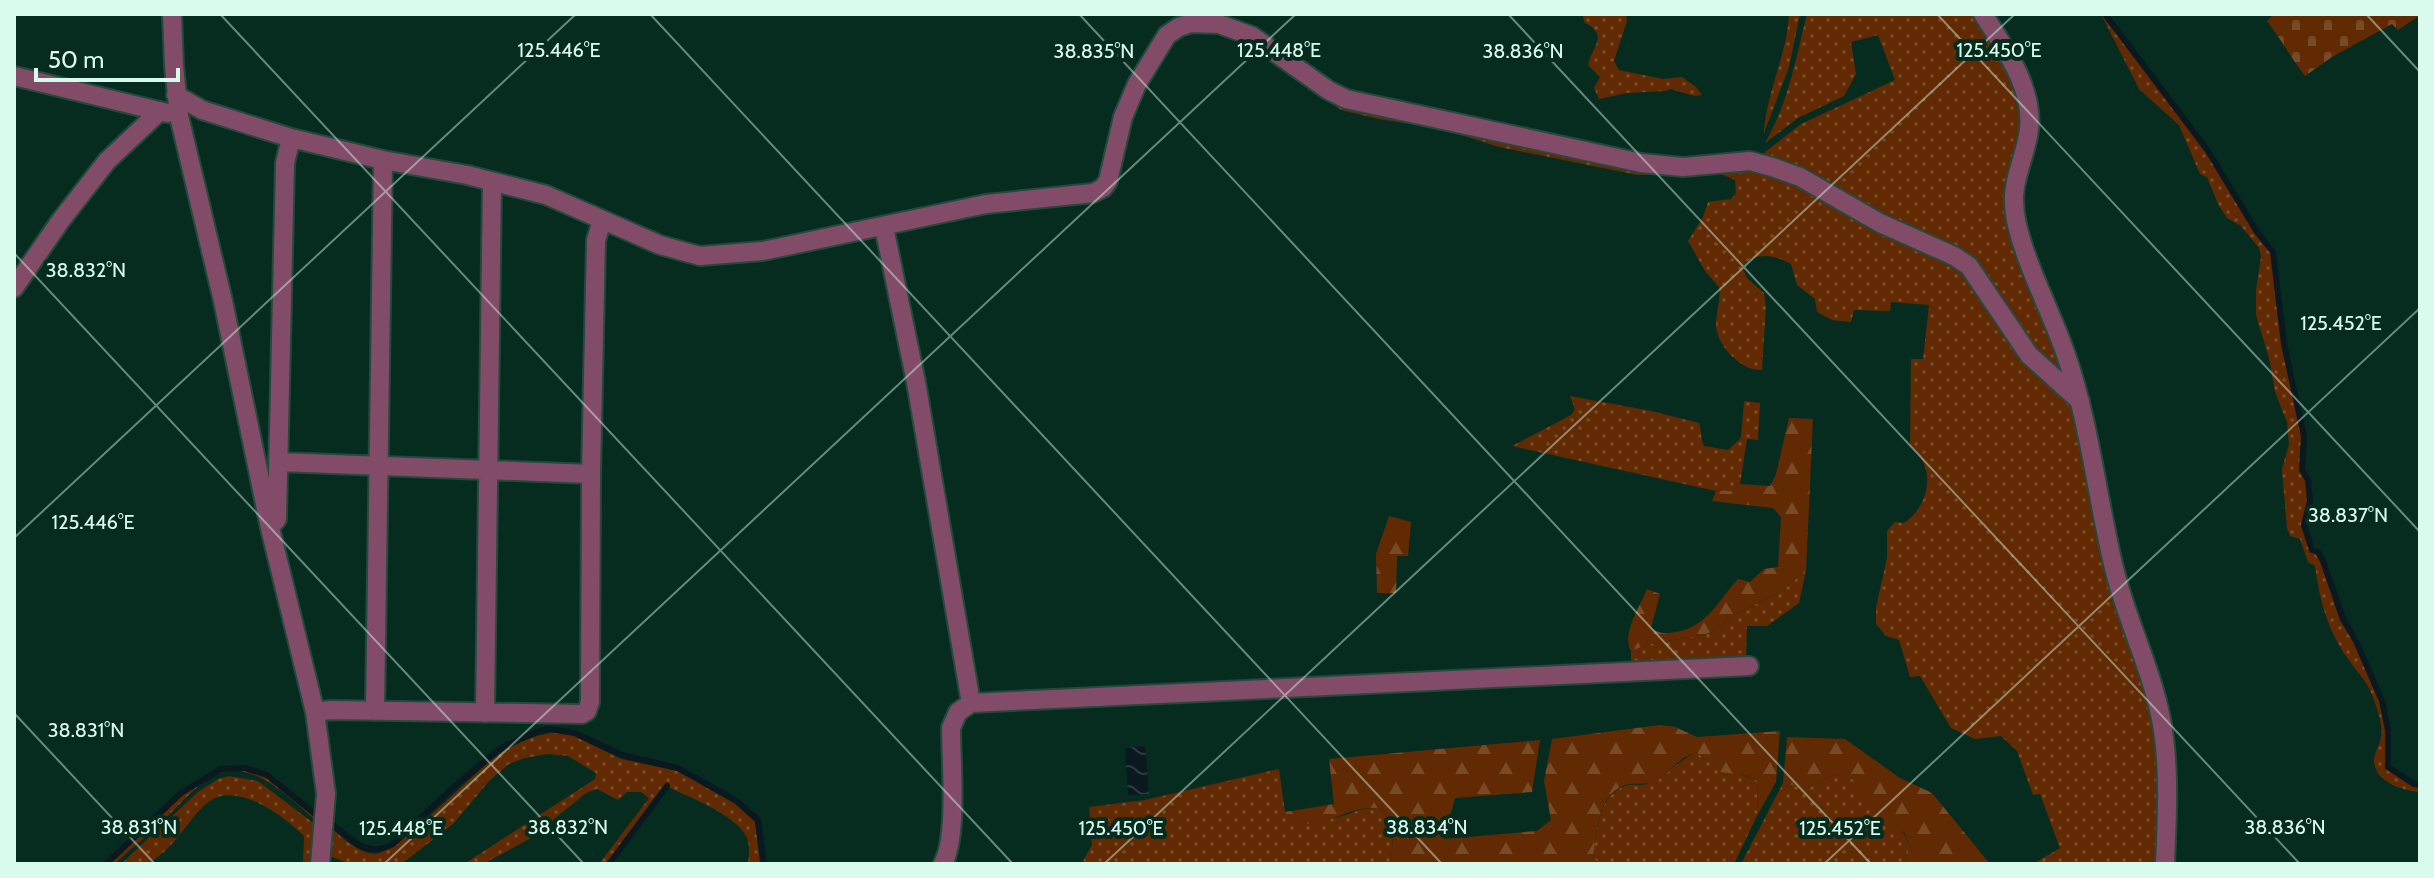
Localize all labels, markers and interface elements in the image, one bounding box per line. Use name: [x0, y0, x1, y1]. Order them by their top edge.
scale bar: [36, 32, 178, 82]
text: 125.446°E: [517, 38, 601, 62]
text: 125.448°E: [1237, 38, 1321, 62]
text: 125.450°E: [1956, 38, 2042, 62]
text: 38.835°N: [1054, 39, 1134, 63]
text: 38.836°N: [1482, 39, 1564, 63]
text: 50 m: [48, 45, 104, 74]
text: 38.832°N: [46, 258, 126, 282]
text: 125.452°E: [2300, 311, 2382, 335]
text: 38.837°N: [2308, 503, 2388, 527]
text: 125.446°E: [51, 510, 135, 534]
text: 38.831°N: [48, 718, 124, 742]
text: 38.831°N: [101, 815, 177, 839]
text: 38.832°N: [528, 815, 608, 839]
text: 38.834°N: [1386, 815, 1468, 839]
text: 38.836°N: [2244, 815, 2326, 839]
text: 125.448°E: [359, 816, 443, 840]
text: 125.450°E: [1078, 816, 1164, 840]
text: 125.452°E: [1799, 816, 1881, 840]

